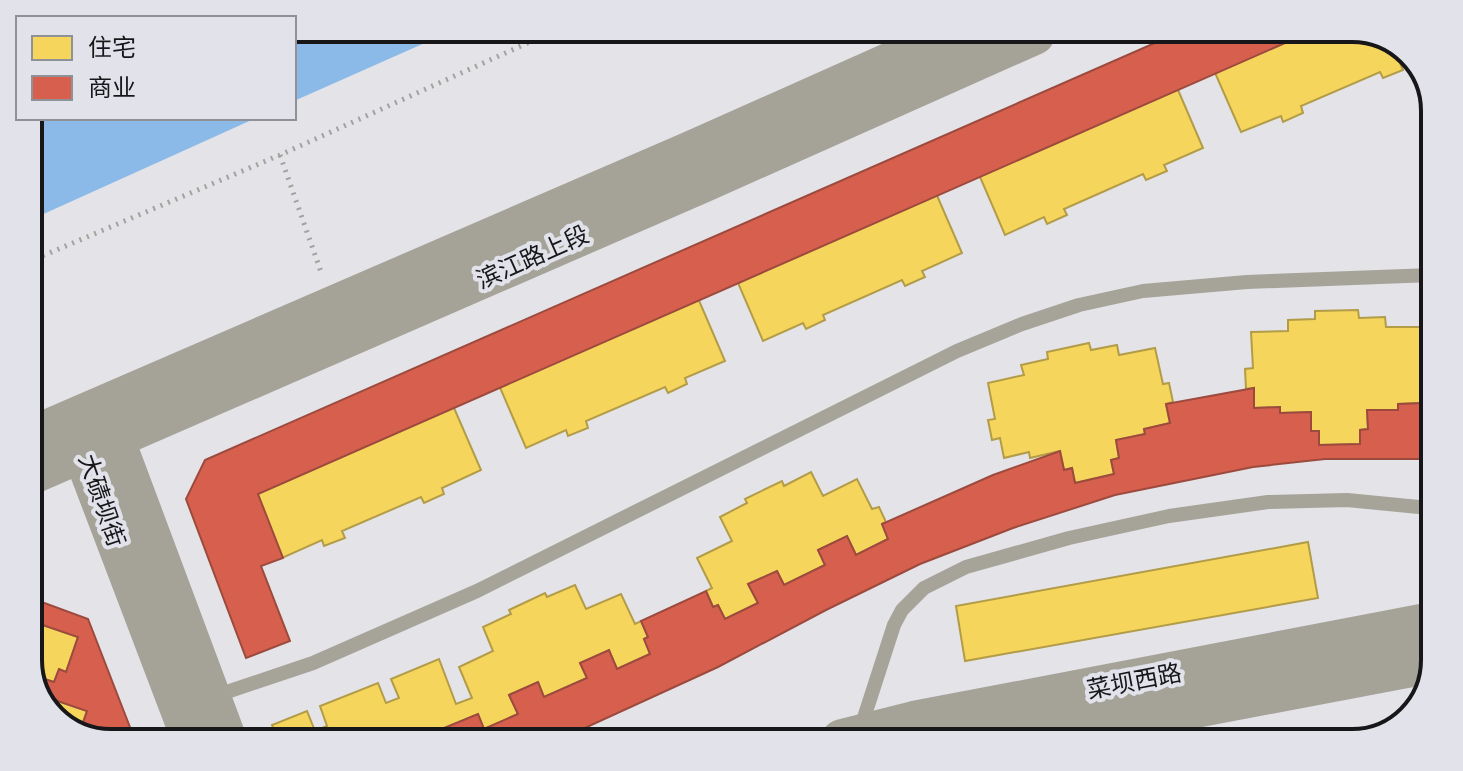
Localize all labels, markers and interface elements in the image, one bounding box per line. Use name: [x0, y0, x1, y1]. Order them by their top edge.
legend: [16, 16, 296, 120]
text: 住宅: [88, 32, 136, 61]
text: 商业: [88, 72, 136, 101]
street label: 滨江路上段: [471, 218, 593, 294]
street label: 大碛坝街: [74, 450, 132, 550]
street label: 菜坝西路: [1084, 657, 1184, 703]

